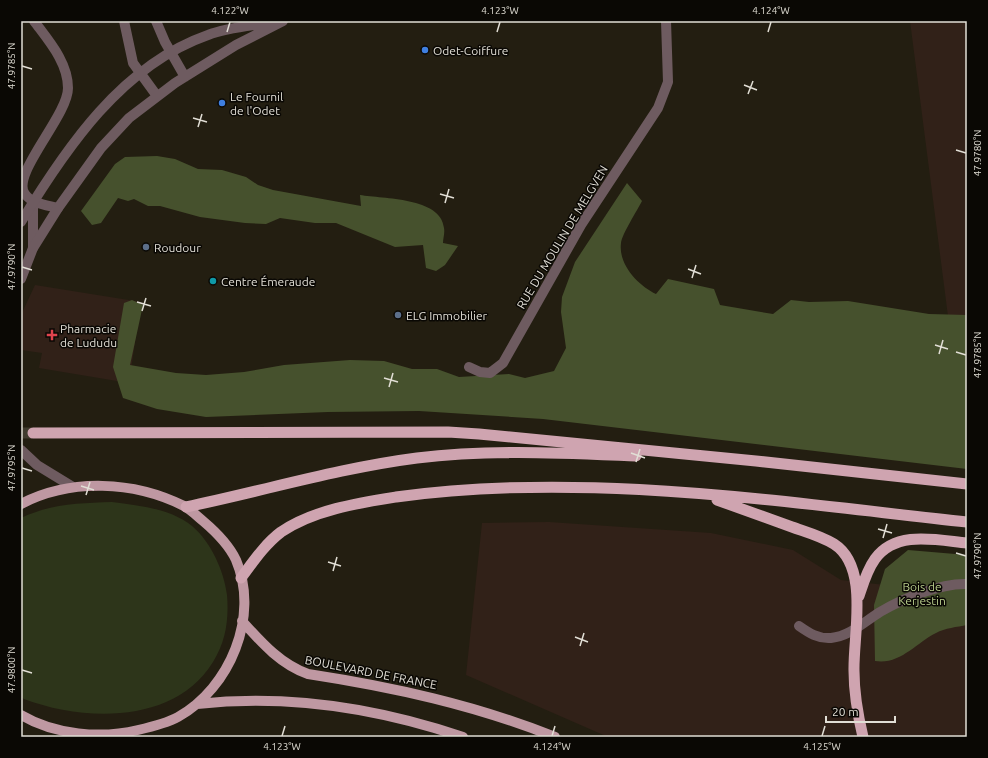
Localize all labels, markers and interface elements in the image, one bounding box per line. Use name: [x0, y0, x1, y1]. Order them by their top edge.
text: 4.122°W: [211, 5, 249, 16]
text: 4.123°W: [481, 5, 519, 16]
text: 4.124°W: [752, 5, 790, 16]
text: 47.9785°N: [6, 43, 17, 89]
place label: Odet-Coiffure: [433, 44, 508, 57]
marker: Odet-Coiffure: [420, 45, 430, 55]
place label: Le Fournil de l'Odet: [230, 90, 283, 117]
marker: Le Fournil de l'Odet: [217, 98, 227, 108]
text: 47.9780°N: [972, 130, 983, 176]
street label: RUE DU MOULIN DE MELGVEN: [514, 163, 610, 311]
place label: Roudour: [154, 241, 201, 254]
marker: Roudour: [141, 242, 151, 252]
text: 47.9790°N: [6, 244, 17, 290]
place label: Centre Émeraude: [221, 275, 315, 288]
marker: Centre Émeraude: [208, 276, 218, 286]
place label: ELG Immobilier: [406, 309, 488, 322]
marker: ELG Immobilier: [393, 310, 403, 320]
place label: Pharmacie de Lududu: [60, 322, 117, 349]
marker: Pharmacie de Lududu: [47, 330, 57, 340]
text: 47.9785°N: [972, 332, 983, 378]
text: 47.9795°N: [6, 445, 17, 491]
text: 47.9790°N: [972, 533, 983, 579]
park label: Bois de Kerjestin: [898, 580, 946, 607]
text: 47.9800°N: [6, 647, 17, 693]
street label: BOULEVARD DE FRANCE: [304, 653, 438, 691]
scale bar: [826, 698, 895, 724]
text: 20 m: [832, 705, 859, 718]
text: 4.123°W: [263, 741, 301, 752]
text: 4.124°W: [533, 741, 571, 752]
text: 4.125°W: [803, 741, 841, 752]

